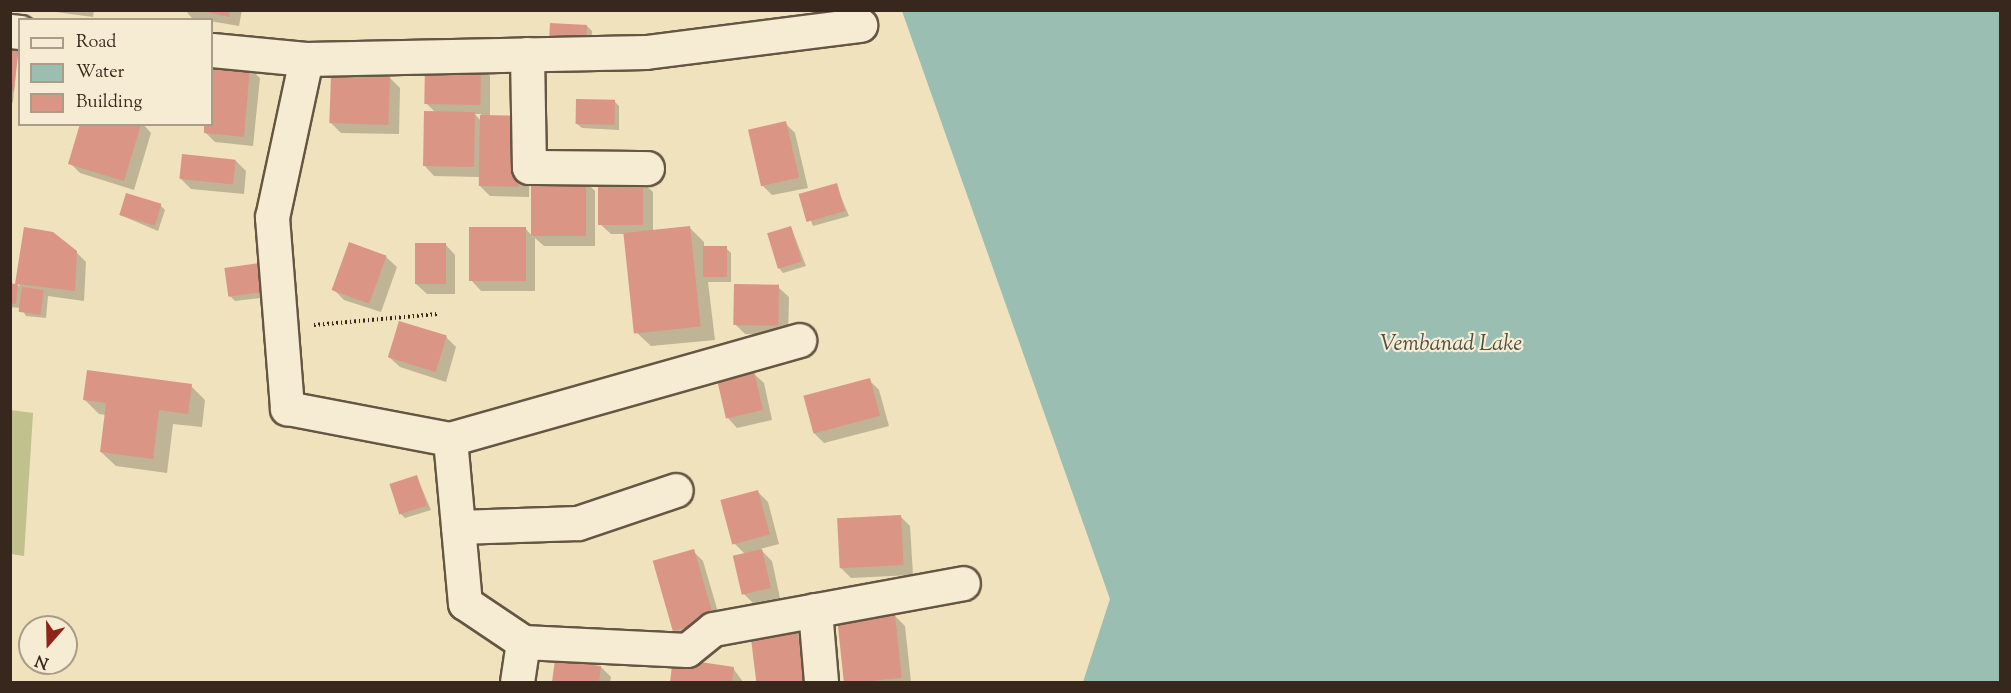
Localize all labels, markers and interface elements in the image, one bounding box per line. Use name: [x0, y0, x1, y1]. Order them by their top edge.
legend: [18, 18, 213, 126]
text: Road: [76, 30, 116, 56]
text: Water: [76, 60, 124, 86]
text: Building: [76, 90, 142, 116]
water label: Vembanad Lake: [1380, 333, 1522, 359]
north arrow: [18, 615, 78, 675]
text: N: [32, 648, 52, 673]

